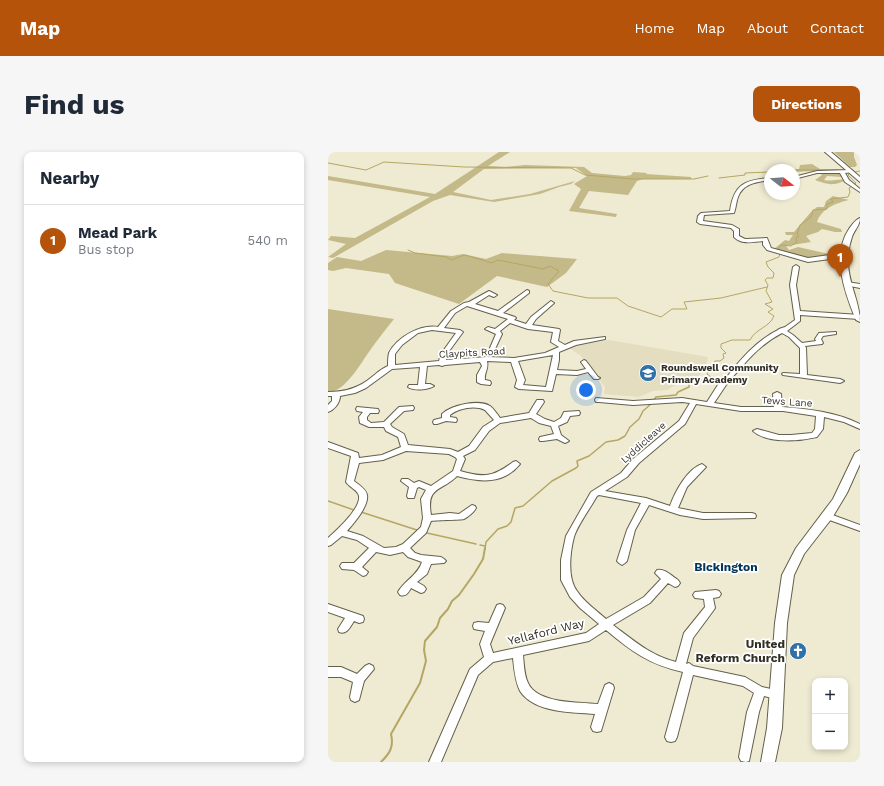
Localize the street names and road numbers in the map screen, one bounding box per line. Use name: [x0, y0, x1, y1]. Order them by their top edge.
street label: Claypits Road: [438, 345, 506, 360]
street label: Tews Lane: [761, 394, 813, 409]
street label: Lyddicleave: [619, 419, 668, 465]
street label: Yellaford Way: [506, 616, 587, 648]

